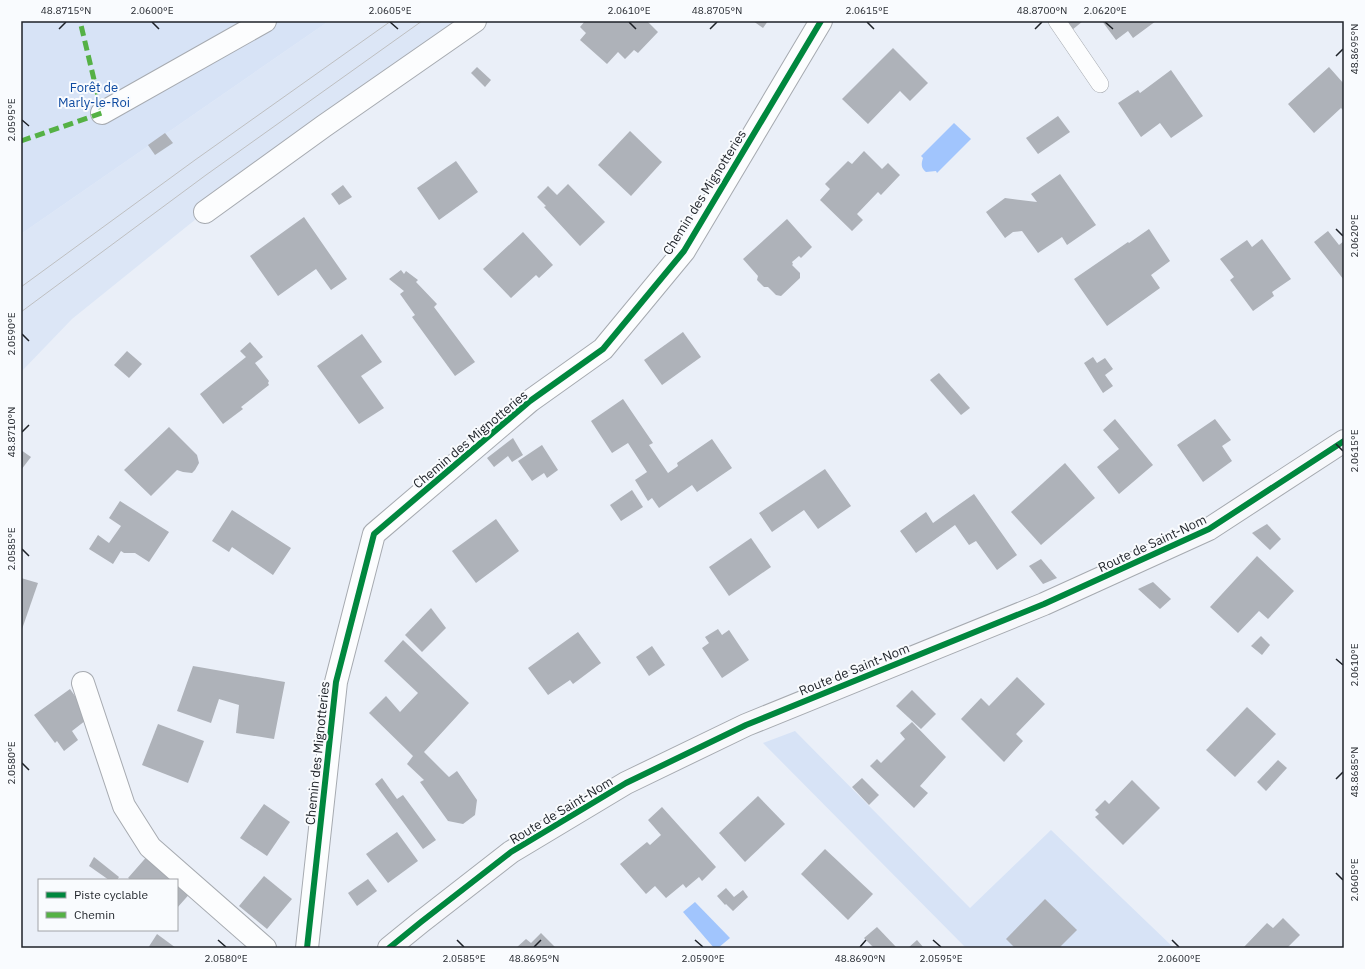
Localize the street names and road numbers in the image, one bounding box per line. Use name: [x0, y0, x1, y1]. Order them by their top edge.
street label: Chemin des Mignotteries: [659, 126, 750, 258]
street label: Chemin des Mignotteries: [409, 386, 531, 492]
street label: Route de Saint-Nom: [1095, 511, 1209, 576]
street label: Route de Saint-Nom: [796, 640, 912, 699]
street label: Chemin des Mignotteries: [301, 680, 334, 826]
street label: Route de Saint-Nom: [506, 773, 616, 848]

